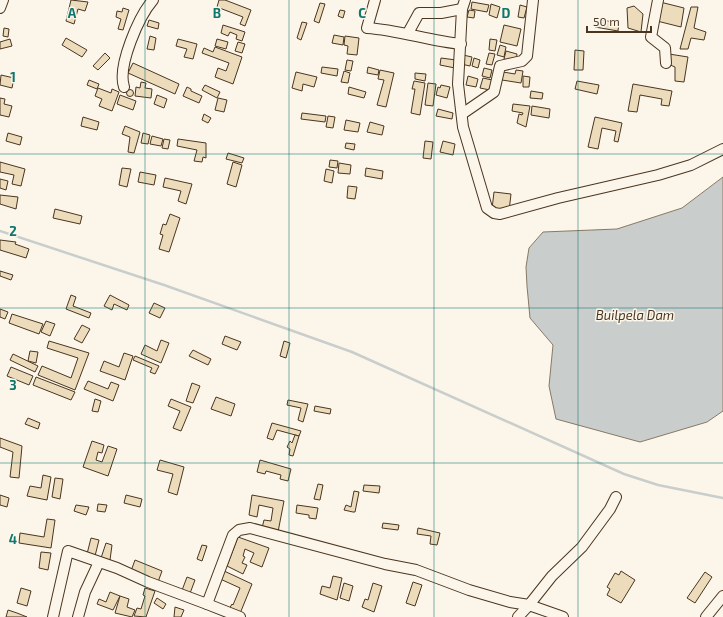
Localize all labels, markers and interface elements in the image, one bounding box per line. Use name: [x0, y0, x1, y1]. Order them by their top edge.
text: A: [68, 5, 77, 21]
text: B: [213, 5, 221, 21]
text: C: [358, 5, 366, 21]
text: D: [502, 5, 511, 21]
scale bar: [587, 8, 651, 34]
text: 50 m: [593, 14, 620, 28]
text: 1: [10, 69, 16, 85]
text: 2: [9, 223, 17, 239]
water label: Builpela Dam: [596, 307, 674, 323]
text: 3: [9, 377, 17, 393]
text: 4: [9, 531, 17, 547]

